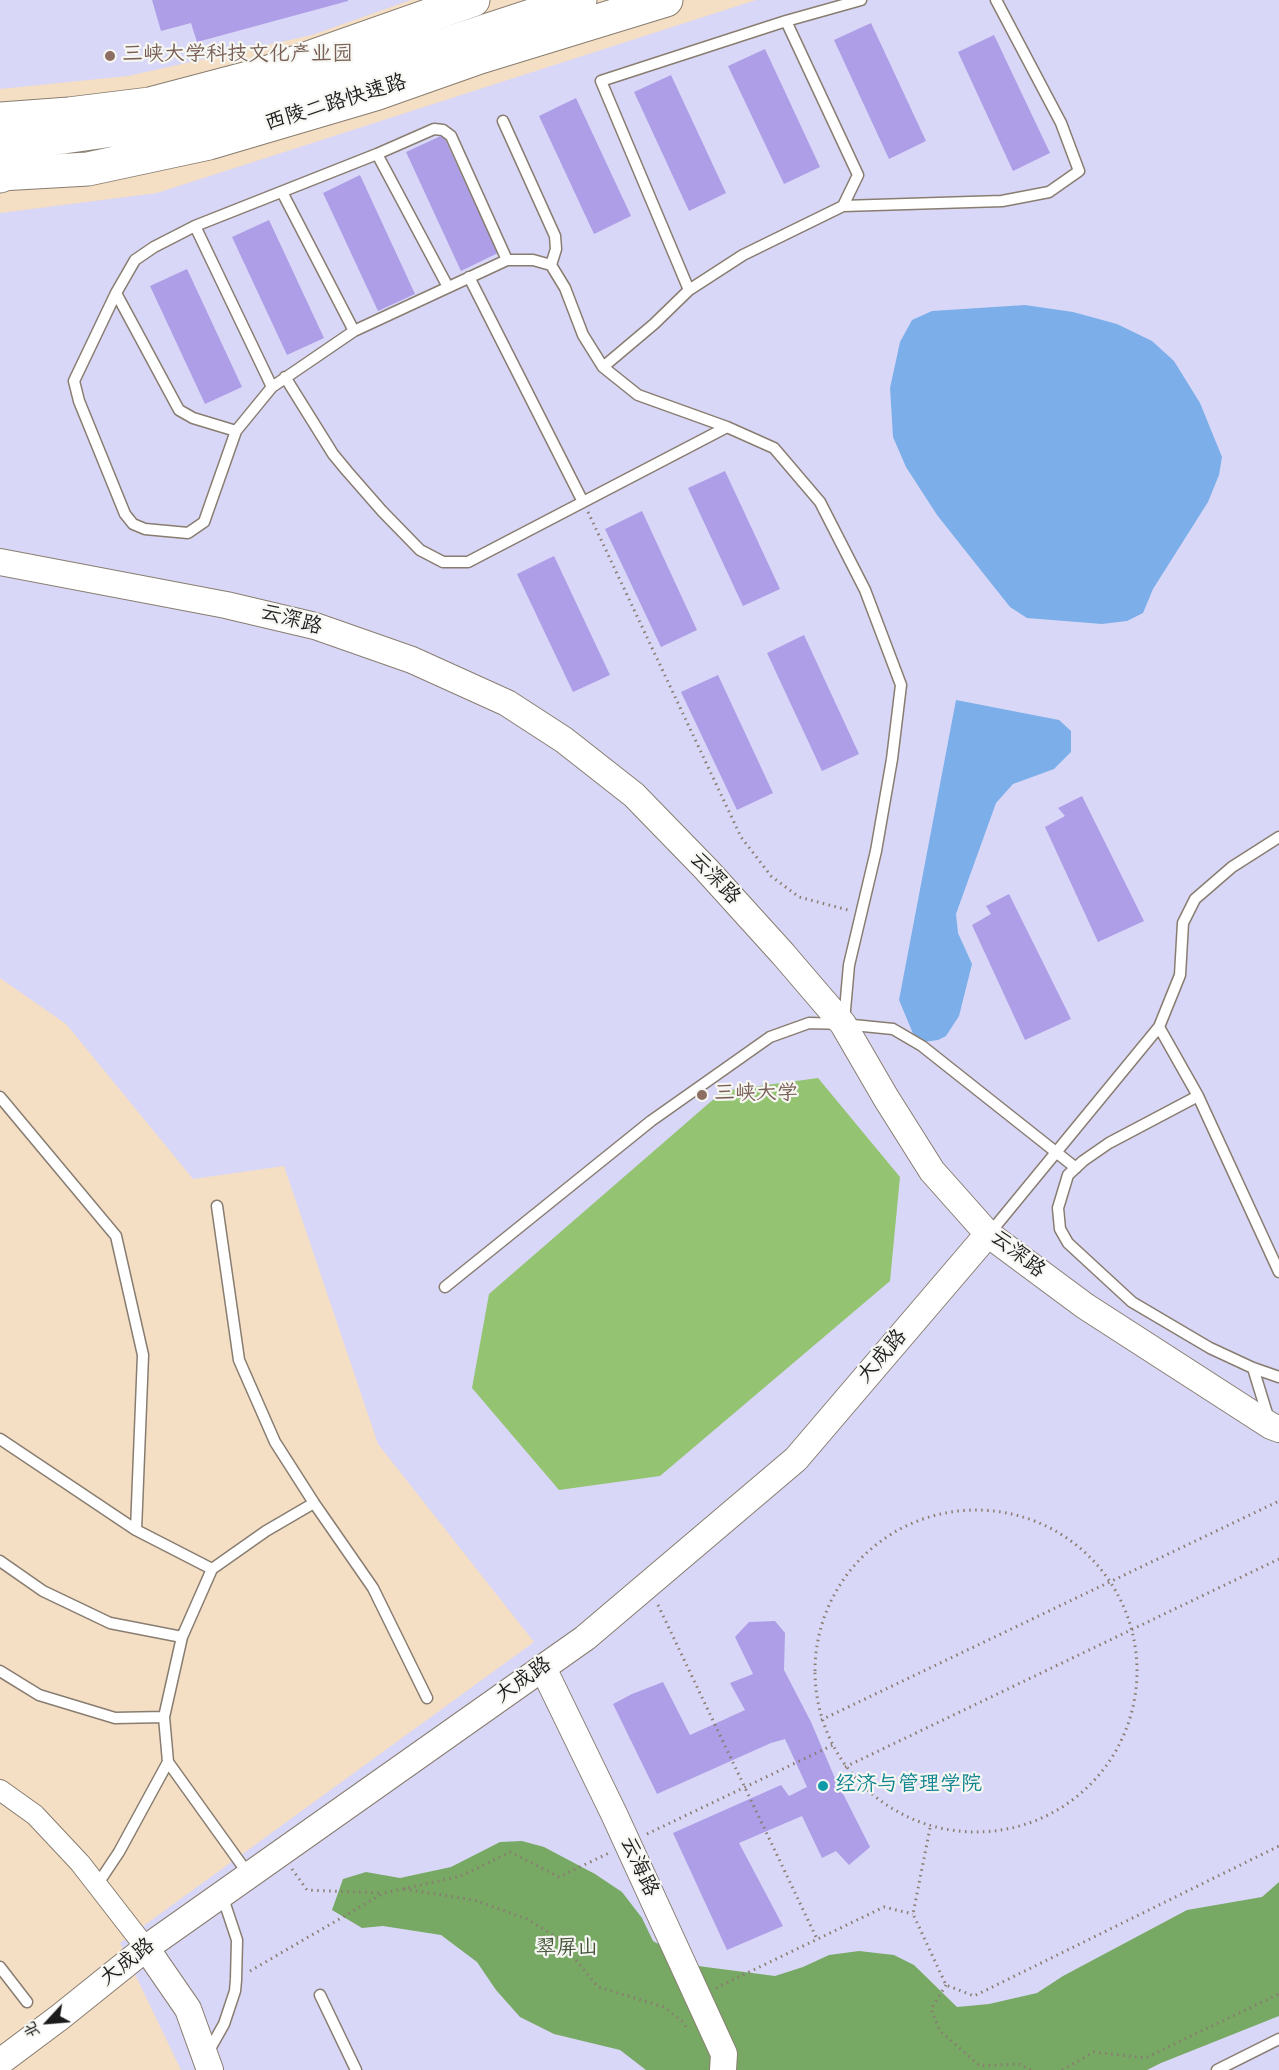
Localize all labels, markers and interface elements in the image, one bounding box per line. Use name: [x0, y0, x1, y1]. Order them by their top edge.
place label: 三峡大学科技文化产业园: [122, 43, 353, 69]
marker: 三峡大学科技文化产业园: [103, 49, 117, 63]
street label: 西陵二路快速路: [262, 70, 410, 138]
street label: 云深路: [257, 601, 325, 641]
street label: 云深路: [683, 847, 745, 911]
place label: 三峡大学: [714, 1082, 798, 1108]
marker: 三峡大学: [695, 1088, 709, 1102]
street label: 云深路: [984, 1226, 1050, 1284]
street label: 大成路: [853, 1325, 913, 1389]
street label: 大成路: [491, 1653, 557, 1709]
place label: 经济与管理学院: [835, 1773, 982, 1799]
marker: 经济与管理学院: [816, 1779, 830, 1793]
street label: 云海路: [613, 1833, 663, 1901]
street label: 大成路: [95, 1934, 161, 1992]
park label: 翠屏山: [536, 1937, 598, 1963]
north arrow: [18, 1992, 78, 2052]
text: 北: [18, 2018, 45, 2042]

